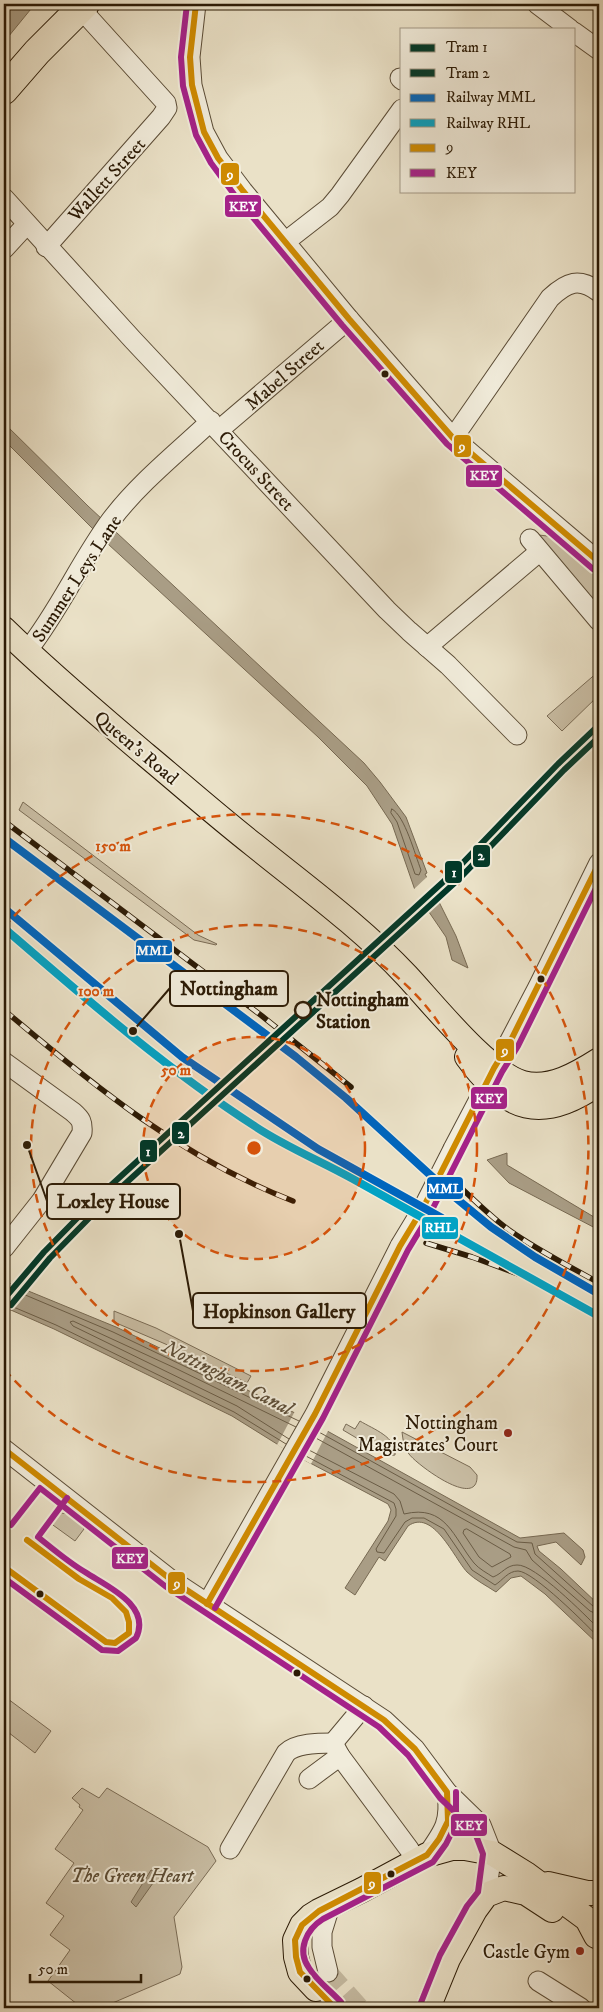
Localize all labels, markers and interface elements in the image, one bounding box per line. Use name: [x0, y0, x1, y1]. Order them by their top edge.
legend: [400, 28, 576, 192]
text: Tram 1: [446, 38, 488, 57]
text: Tram 2: [446, 64, 490, 83]
text: Railway MML: [446, 88, 535, 107]
text: Railway RHL: [446, 114, 530, 133]
street label: Wallett Street: [63, 133, 151, 227]
text: 9: [445, 138, 454, 157]
line badge: 9: [220, 162, 240, 186]
text: KEY: [446, 164, 477, 183]
text: 9: [226, 166, 234, 184]
line badge: KEY: [224, 194, 262, 218]
text: KEY: [229, 198, 258, 216]
street label: Mabel Street: [241, 335, 329, 416]
unlabelled marker: [380, 369, 390, 379]
street label: Crocus Street: [213, 426, 299, 516]
line badge: 9: [453, 434, 472, 458]
text: 9: [458, 438, 466, 456]
line badge: KEY: [465, 464, 503, 488]
text: KEY: [470, 467, 499, 485]
street label: Summer Leys Lane: [28, 511, 127, 647]
street label: Queen's Road: [89, 706, 183, 790]
text: 150 m: [95, 837, 131, 856]
line badge: 2: [472, 844, 491, 868]
text: 2: [478, 847, 486, 865]
line badge: 1: [444, 860, 463, 884]
text: 1: [451, 864, 457, 882]
line badge: MML: [135, 939, 173, 963]
text: MML: [136, 942, 173, 960]
callout: Nottingham: [170, 971, 288, 1006]
unlabelled marker: [536, 974, 546, 984]
text: Nottingham: [180, 977, 278, 1002]
text: 100 m: [78, 982, 115, 1001]
place label: Nottingham Station: [316, 989, 410, 1034]
marker: Nottingham Station: [294, 1001, 312, 1019]
line badge: 9: [495, 1038, 515, 1062]
text: 9: [501, 1042, 509, 1060]
text: 50 m: [160, 1061, 192, 1080]
line badge: KEY: [470, 1086, 508, 1110]
text: KEY: [475, 1090, 504, 1108]
line badge: 2: [171, 1121, 190, 1145]
text: 2: [178, 1125, 186, 1143]
line badge: 1: [139, 1139, 158, 1163]
centre of rings: [245, 1139, 263, 1157]
text: 1: [145, 1143, 151, 1161]
line badge: MML: [426, 1176, 464, 1200]
text: MML: [427, 1180, 464, 1198]
callout: Loxley House: [47, 1184, 180, 1219]
text: Loxley House: [57, 1190, 170, 1215]
line badge: RHL: [421, 1216, 459, 1240]
text: RHL: [424, 1219, 456, 1237]
callout: Hopkinson Gallery: [193, 1293, 366, 1328]
text: Hopkinson Gallery: [203, 1300, 356, 1325]
water label: Nottingham Canal: [157, 1334, 298, 1423]
place label: Nottingham Magistrates' Court: [357, 1412, 498, 1457]
marker: Nottingham Magistrates' Court: [502, 1427, 514, 1439]
line badge: KEY: [111, 1546, 149, 1570]
text: KEY: [116, 1550, 145, 1568]
line badge: 9: [167, 1571, 186, 1595]
text: 9: [173, 1575, 181, 1593]
unlabelled marker: [35, 1589, 45, 1599]
unlabelled marker: [292, 1668, 302, 1678]
line badge: KEY: [450, 1813, 488, 1837]
text: KEY: [455, 1817, 484, 1835]
park label: The Green Heart: [71, 1865, 194, 1888]
unlabelled marker: [386, 1869, 396, 1879]
line badge: 9: [363, 1871, 382, 1895]
text: 9: [368, 1875, 376, 1893]
place label: Castle Gym: [483, 1941, 570, 1964]
marker: Castle Gym: [574, 1945, 586, 1957]
scale bar: [30, 1952, 141, 1984]
text: 50 m: [38, 1960, 68, 1979]
unlabelled marker: [302, 1974, 312, 1984]

